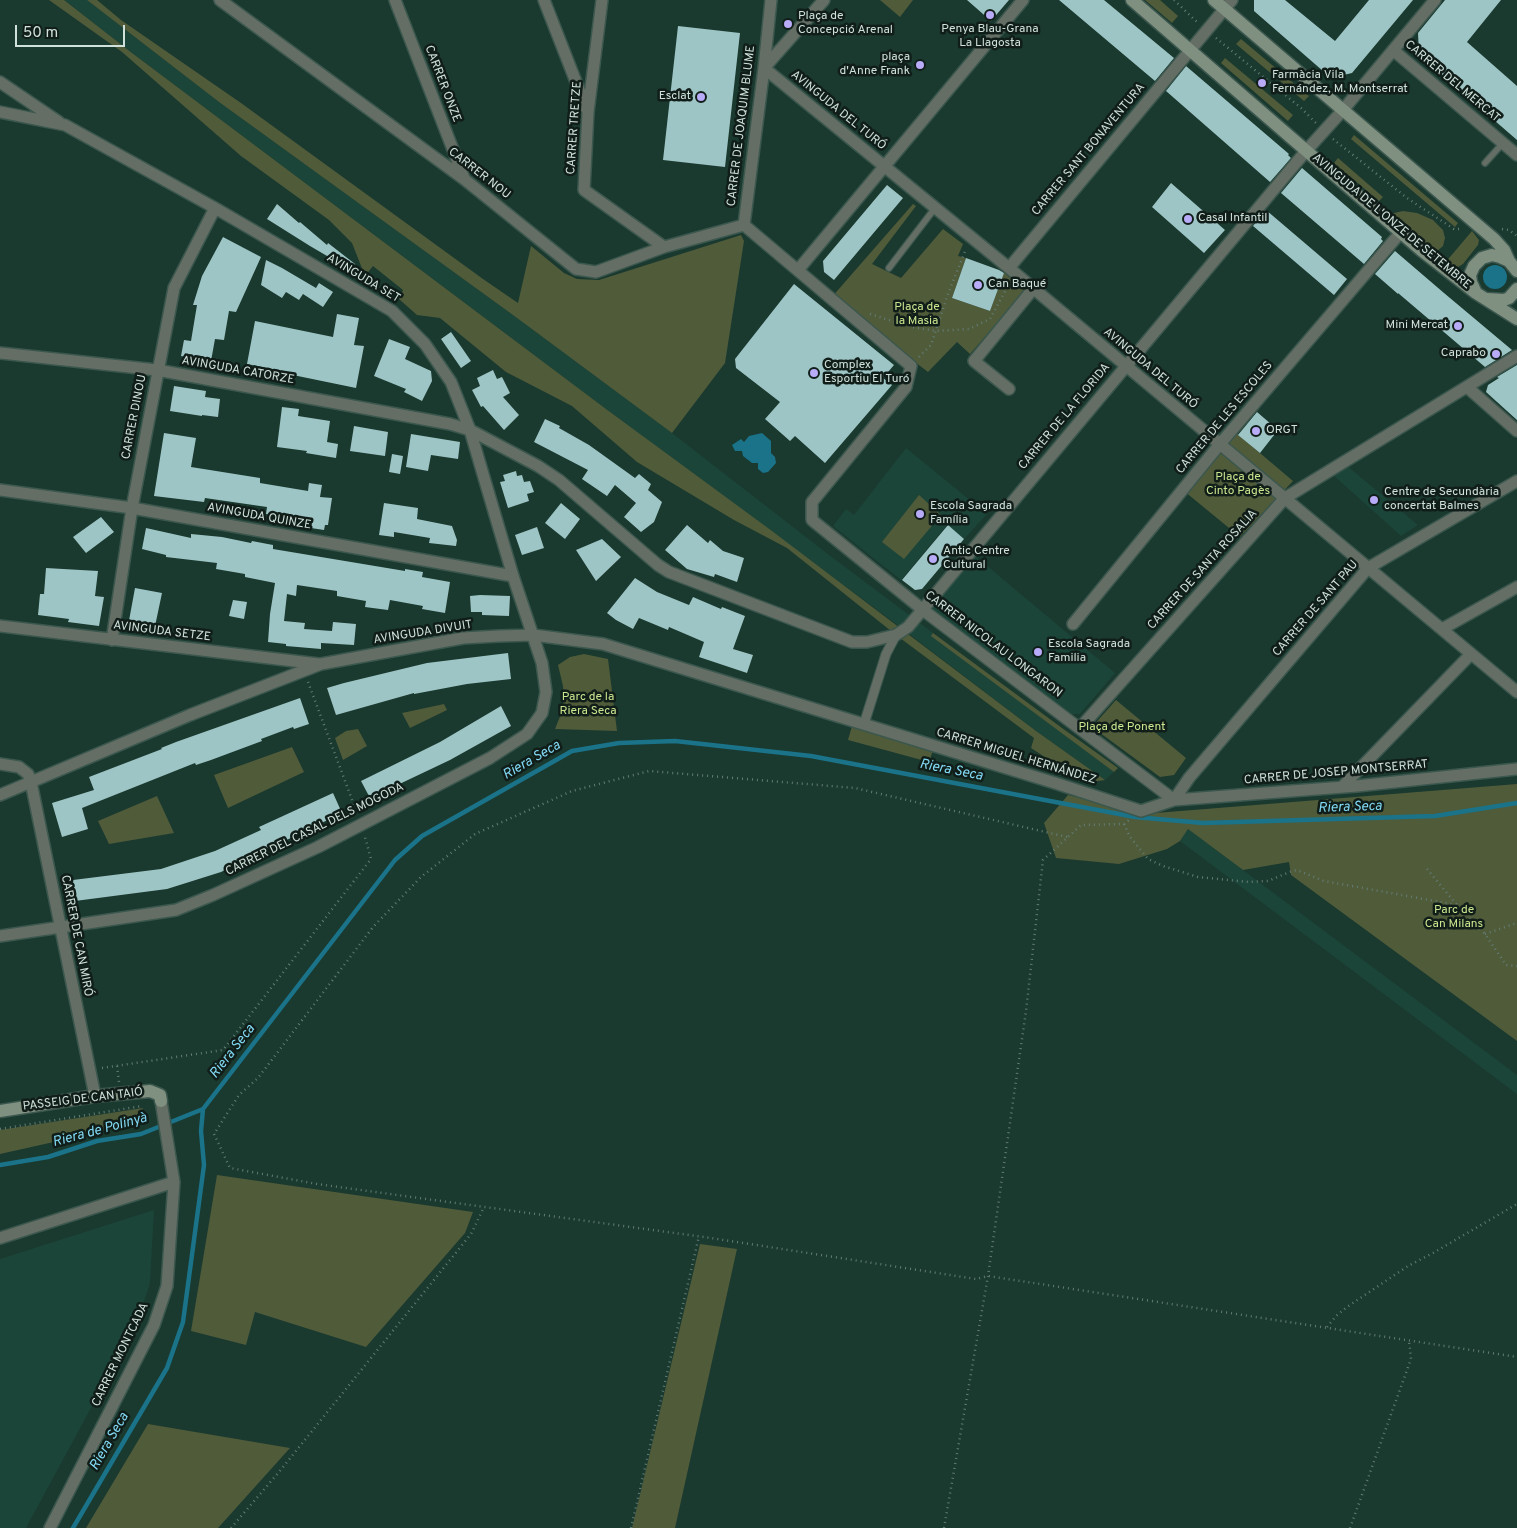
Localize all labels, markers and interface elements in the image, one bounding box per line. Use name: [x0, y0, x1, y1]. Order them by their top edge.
marker: Penya Blau-Grana La Llagosta: [984, 9, 996, 21]
place label: Plaça de Concepció Arenal: [798, 10, 893, 38]
scale bar: [18, 15, 128, 47]
marker: Plaça de Concepció Arenal: [782, 18, 794, 30]
place label: Penya Blau-Grana La Llagosta: [941, 23, 1039, 51]
text: 50 m: [23, 24, 58, 43]
street label: CARRER DEL MERCAT: [1401, 38, 1503, 126]
street label: CARRER ONZE: [421, 44, 463, 124]
street label: CARRER DE JOAQUIM BLUME: [725, 45, 759, 207]
place label: plaça d'Anne Frank: [840, 51, 910, 79]
marker: plaça d'Anne Frank: [914, 59, 926, 71]
street label: AVINGUDA DEL TURÓ: [787, 68, 889, 154]
place label: Farmàcia Vila Fernández, M. Montserrat: [1272, 69, 1408, 97]
marker: Farmàcia Vila Fernández, M. Montserrat: [1256, 77, 1268, 89]
street label: CARRER TRETZE: [565, 81, 585, 175]
street label: CARRER SANT BONAVENTURA: [1029, 81, 1149, 219]
place label: Esclat: [659, 90, 691, 104]
marker: Esclat: [695, 91, 707, 103]
street label: CARRER NOU: [445, 145, 513, 203]
street label: AVINGUDA DE L'ONZE DE SETEMBRE: [1309, 151, 1473, 293]
place label: Casal Infantil: [1198, 212, 1267, 226]
marker: Casal Infantil: [1182, 213, 1194, 225]
street label: AVINGUDA SET: [324, 251, 402, 307]
place label: Can Baqué: [988, 278, 1046, 292]
marker: Can Baqué: [972, 279, 984, 291]
park label: Plaça de la Masia: [894, 301, 940, 329]
place label: Mini Mercat: [1386, 319, 1448, 333]
marker: Mini Mercat: [1452, 320, 1464, 332]
street label: AVINGUDA DEL TURÓ: [1100, 325, 1200, 413]
place label: Caprabo: [1441, 347, 1486, 361]
marker: Caprabo: [1490, 348, 1502, 360]
street label: AVINGUDA CATORZE: [181, 354, 295, 388]
place label: Complex Esportiu El Turó: [824, 359, 910, 387]
street label: CARRER DE LES ESCOLES: [1174, 359, 1276, 477]
street label: CARRER DE LA FLORIDA: [1016, 361, 1114, 473]
marker: Complex Esportiu El Turó: [808, 367, 820, 379]
street label: CARRER DINOU: [120, 373, 150, 461]
place label: ORGT: [1266, 424, 1298, 438]
marker: ORGT: [1250, 425, 1262, 437]
park label: Plaça de Cinto Pagès: [1206, 471, 1270, 499]
place label: Centre de Secundària concertat Balmes: [1384, 486, 1499, 514]
marker: Centre de Secundària concertat Balmes: [1368, 494, 1380, 506]
place label: Escola Sagrada Família: [930, 500, 1012, 528]
street label: AVINGUDA QUINZE: [206, 501, 312, 533]
street label: CARRER DE SANTA ROSALIA: [1145, 507, 1261, 633]
marker: Escola Sagrada Família: [914, 508, 926, 520]
place label: Antic Centre Cultural: [943, 545, 1010, 573]
marker: Antic Centre Cultural: [927, 553, 939, 565]
street label: CARRER DE SANT PAU: [1270, 558, 1362, 660]
street label: CARRER NICOLAU LONGARON: [922, 589, 1064, 701]
street label: AVINGUDA DIVUIT: [373, 618, 473, 648]
street label: AVINGUDA SETZE: [112, 619, 212, 645]
place label: Escola Sagrada Familia: [1048, 638, 1130, 666]
marker: Escola Sagrada Familia: [1032, 646, 1044, 658]
park label: Parc de la Riera Seca: [560, 691, 616, 719]
park label: Plaça de Ponent: [1078, 721, 1166, 735]
street label: CARRER MIGUEL HERNÁNDEZ: [934, 726, 1098, 788]
water label: Riera Seca: [500, 738, 564, 784]
water label: Riera Seca: [918, 757, 984, 785]
street label: CARRER DE JOSEP MONTSERRAT: [1243, 758, 1429, 788]
street label: CARRER DEL CASAL DELS MOGODA: [223, 780, 407, 880]
water label: Riera Seca: [1318, 798, 1382, 818]
street label: CARRER DE CAN MIRÓ: [57, 874, 95, 998]
park label: Parc de Can Milans: [1425, 904, 1483, 932]
water label: Riera Seca: [207, 1022, 259, 1082]
street label: PASSEIG DE CAN TAIÓ: [22, 1085, 144, 1115]
water label: Riera de Polinyà: [51, 1110, 149, 1152]
street label: CARRER MONTCADA: [90, 1301, 152, 1409]
water label: Riera Seca: [87, 1410, 133, 1474]

